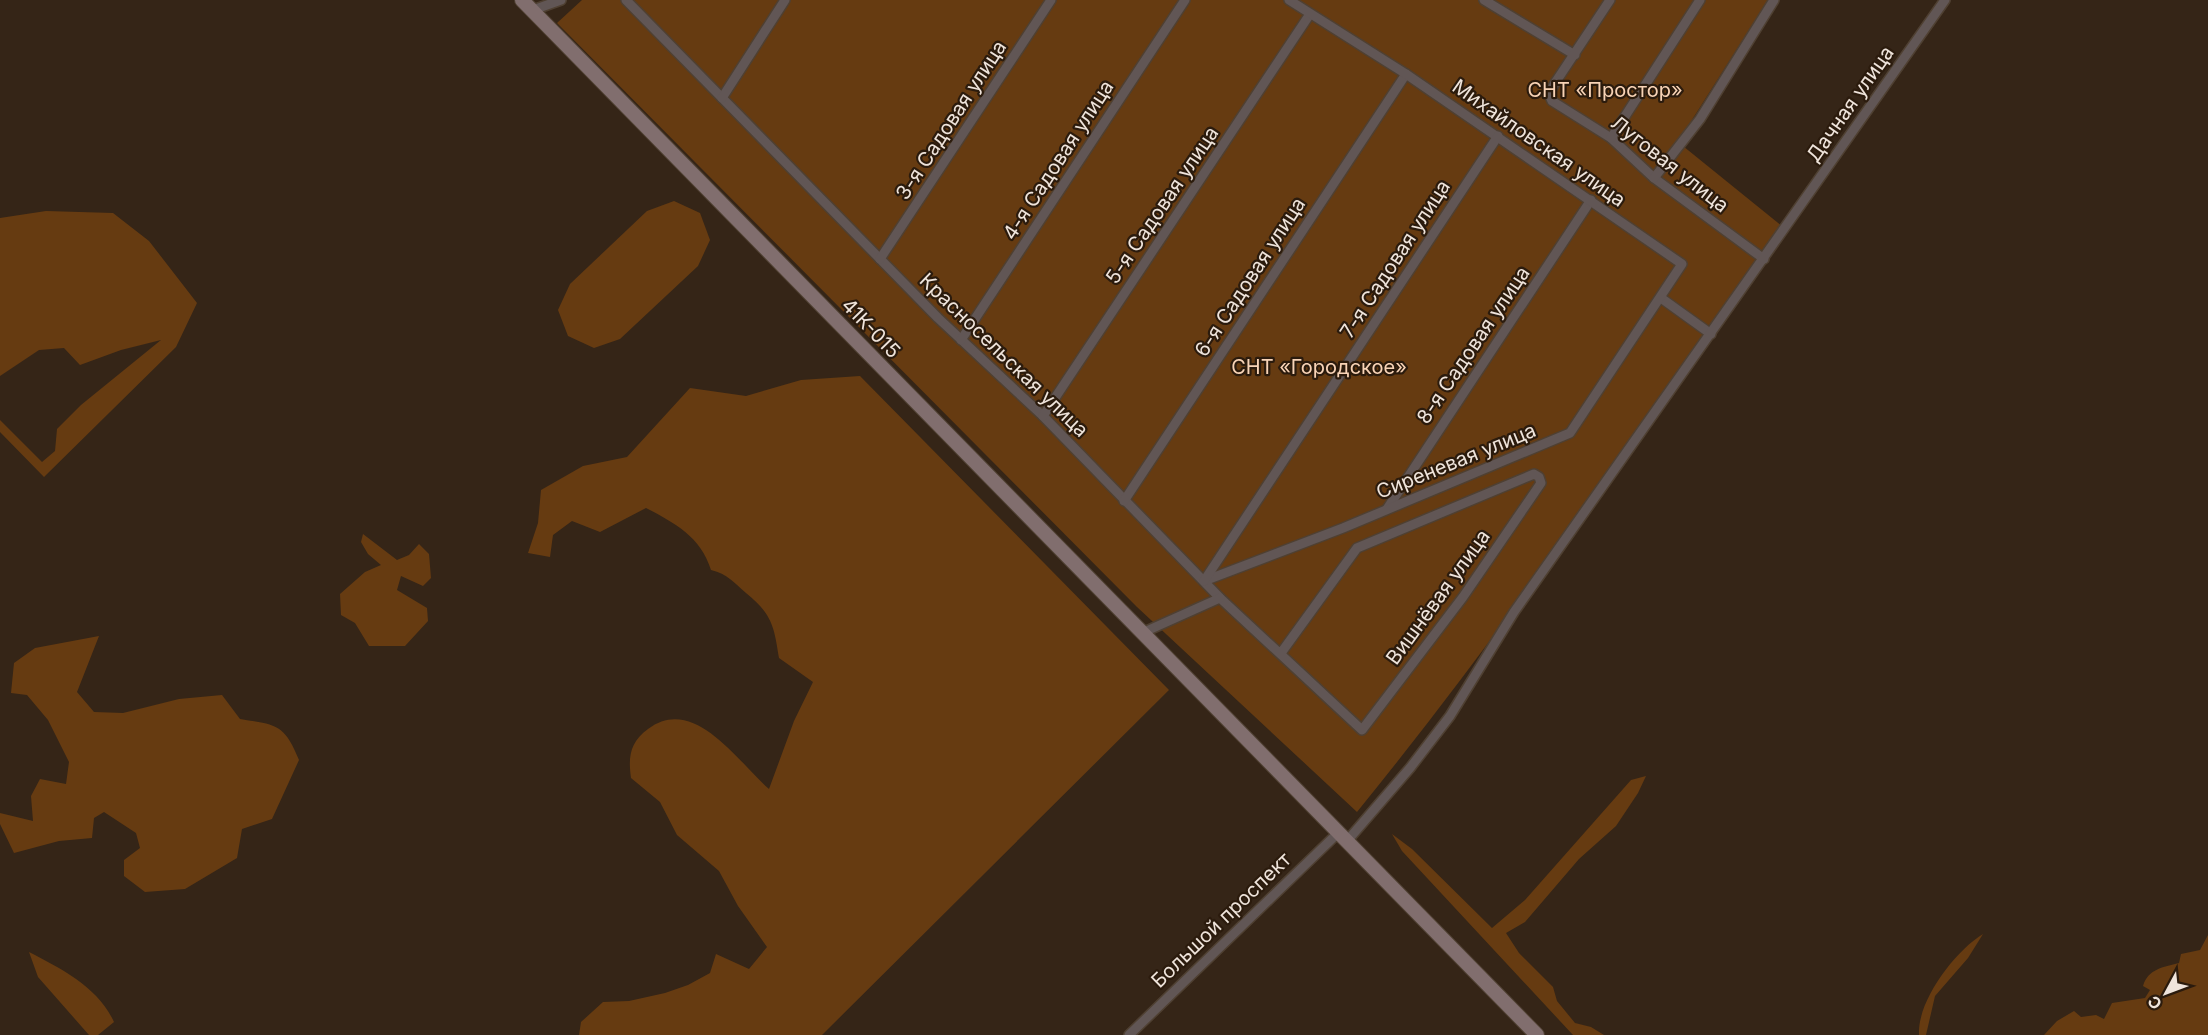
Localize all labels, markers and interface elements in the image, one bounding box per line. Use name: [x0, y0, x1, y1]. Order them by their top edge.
street label: 3-я Садовая улица: [891, 36, 1011, 204]
street label: Дачная улица: [1801, 42, 1899, 166]
street label: Михайловская улица: [1448, 74, 1630, 212]
street label: 4-я Садовая улица: [997, 76, 1119, 244]
park label: СНТ «Простор»: [1527, 78, 1683, 102]
street label: Луговая улица: [1606, 111, 1734, 217]
street label: 5-я Садовая улица: [1100, 122, 1224, 288]
street label: 7-я Садовая улица: [1335, 175, 1455, 343]
street label: 6-я Садовая улица: [1190, 193, 1310, 361]
street label: 8-я Садовая улица: [1411, 262, 1535, 428]
street label: Красносельская улица: [915, 268, 1093, 442]
street label: 41К-015: [837, 293, 905, 363]
park label: СНТ «Городское»: [1231, 355, 1407, 379]
street label: Сиреневая улица: [1373, 418, 1539, 504]
street label: Вишнёвая улица: [1381, 525, 1495, 669]
street label: Большой проспект: [1146, 847, 1296, 993]
north arrow: [2136, 963, 2196, 1023]
text: С: [2143, 992, 2166, 1014]

